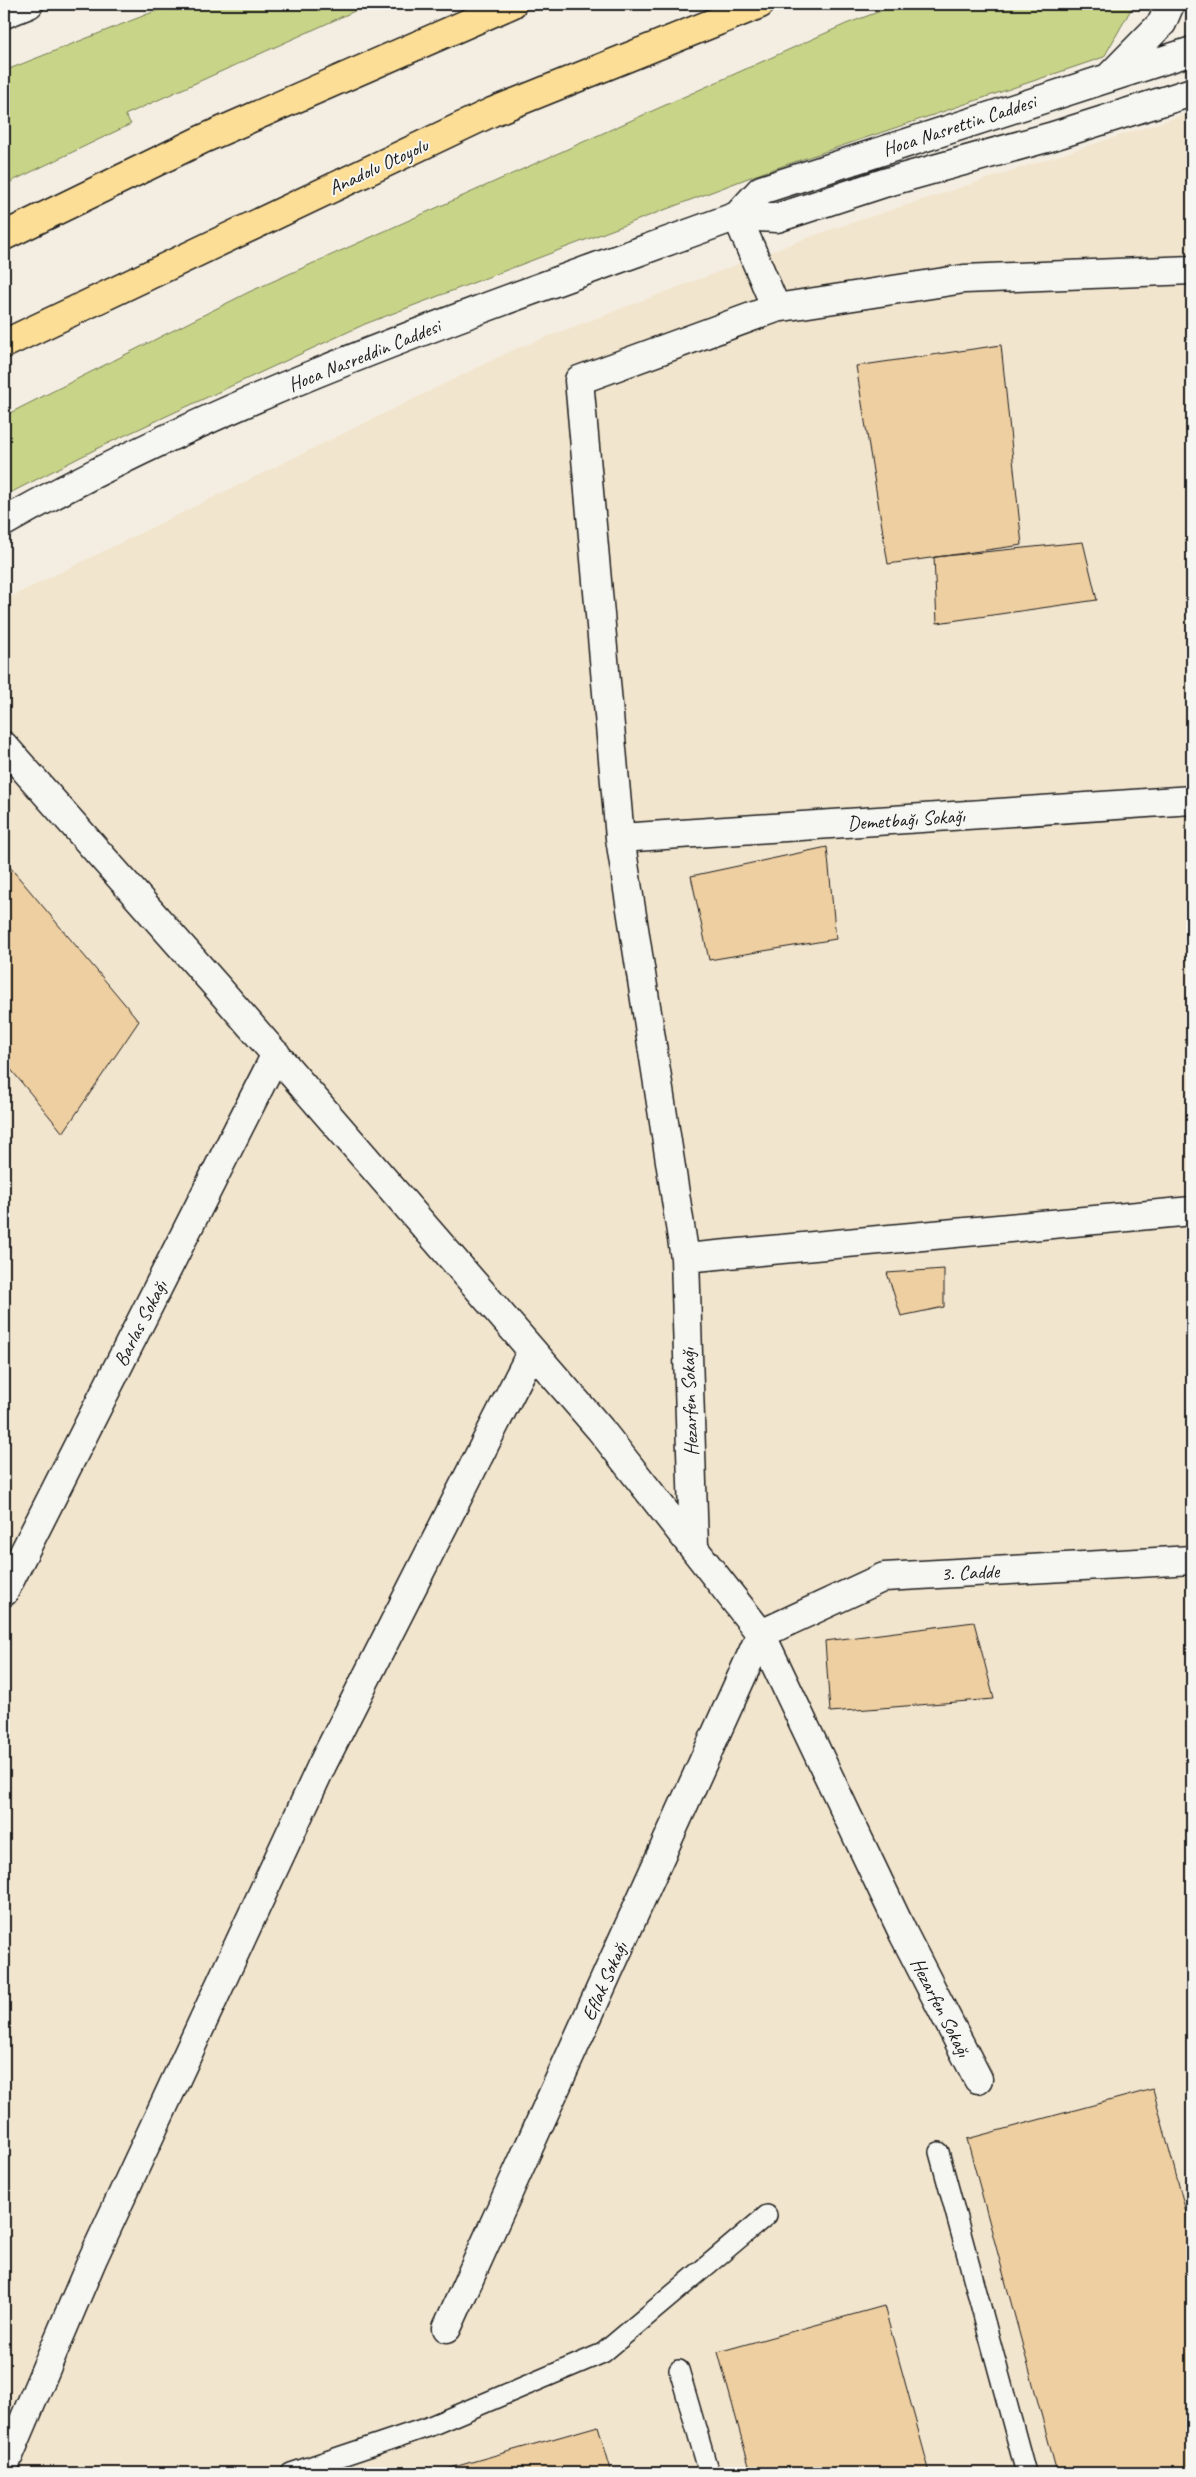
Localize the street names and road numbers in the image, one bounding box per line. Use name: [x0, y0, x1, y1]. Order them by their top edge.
street label: Hoca Nasrettin Caddesi: [879, 88, 1041, 162]
street label: Anadolu Otoyolu: [325, 132, 433, 200]
street label: Hoca Nasreddin Caddesi: [284, 313, 446, 397]
street label: Demetbağı Sokağı: [846, 803, 967, 836]
street label: Barlas Sokağı: [108, 1275, 173, 1370]
street label: Hezarfen Sokağı: [675, 1346, 704, 1456]
street label: 3. Cadde: [940, 1558, 1001, 1587]
street label: Eflak Sokağı: [576, 1937, 633, 2025]
street label: Hezarfen Sokağı: [905, 1953, 977, 2062]

